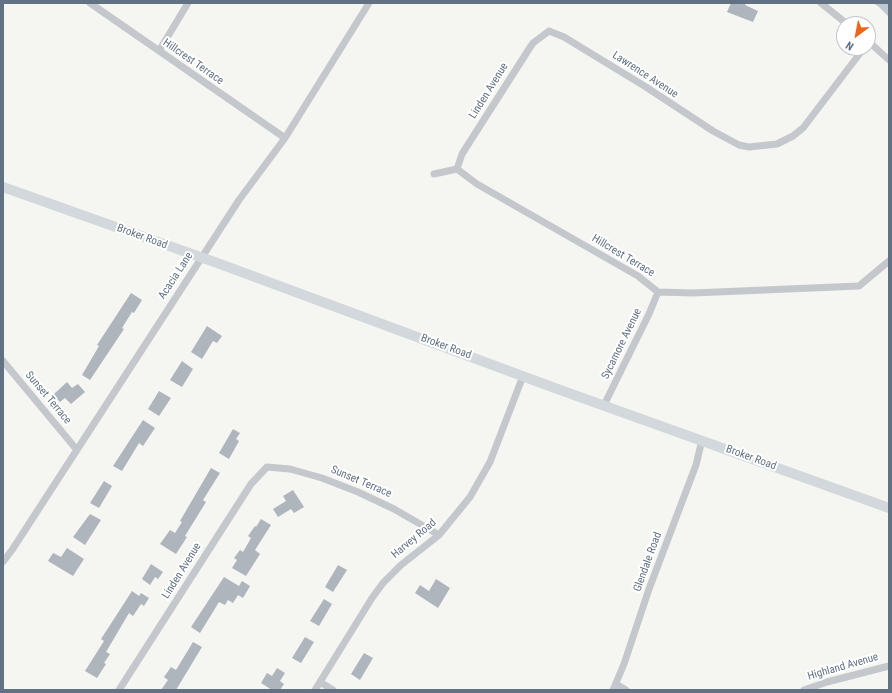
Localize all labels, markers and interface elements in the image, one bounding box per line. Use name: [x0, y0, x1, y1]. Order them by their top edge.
north arrow: [836, 16, 876, 56]
street label: Hillcrest Terrace: [160, 36, 226, 88]
text: N: [844, 38, 856, 53]
street label: Lawrence Avenue: [610, 49, 680, 101]
street label: Linden Avenue: [467, 61, 511, 121]
street label: Broker Road: [115, 222, 169, 252]
street label: Hillcrest Terrace: [589, 232, 657, 280]
street label: Acacia Lane: [156, 250, 196, 302]
street label: Sycamore Avenue: [599, 307, 645, 381]
street label: Broker Road: [419, 332, 473, 362]
street label: Sunset Terrace: [22, 369, 74, 427]
street label: Broker Road: [724, 443, 778, 473]
street label: Sunset Terrace: [329, 463, 393, 501]
street label: Harvey Road: [389, 516, 439, 562]
street label: Glendale Road: [631, 530, 665, 594]
street label: Linden Avenue: [160, 541, 204, 601]
street label: Highland Avenue: [806, 651, 880, 683]

